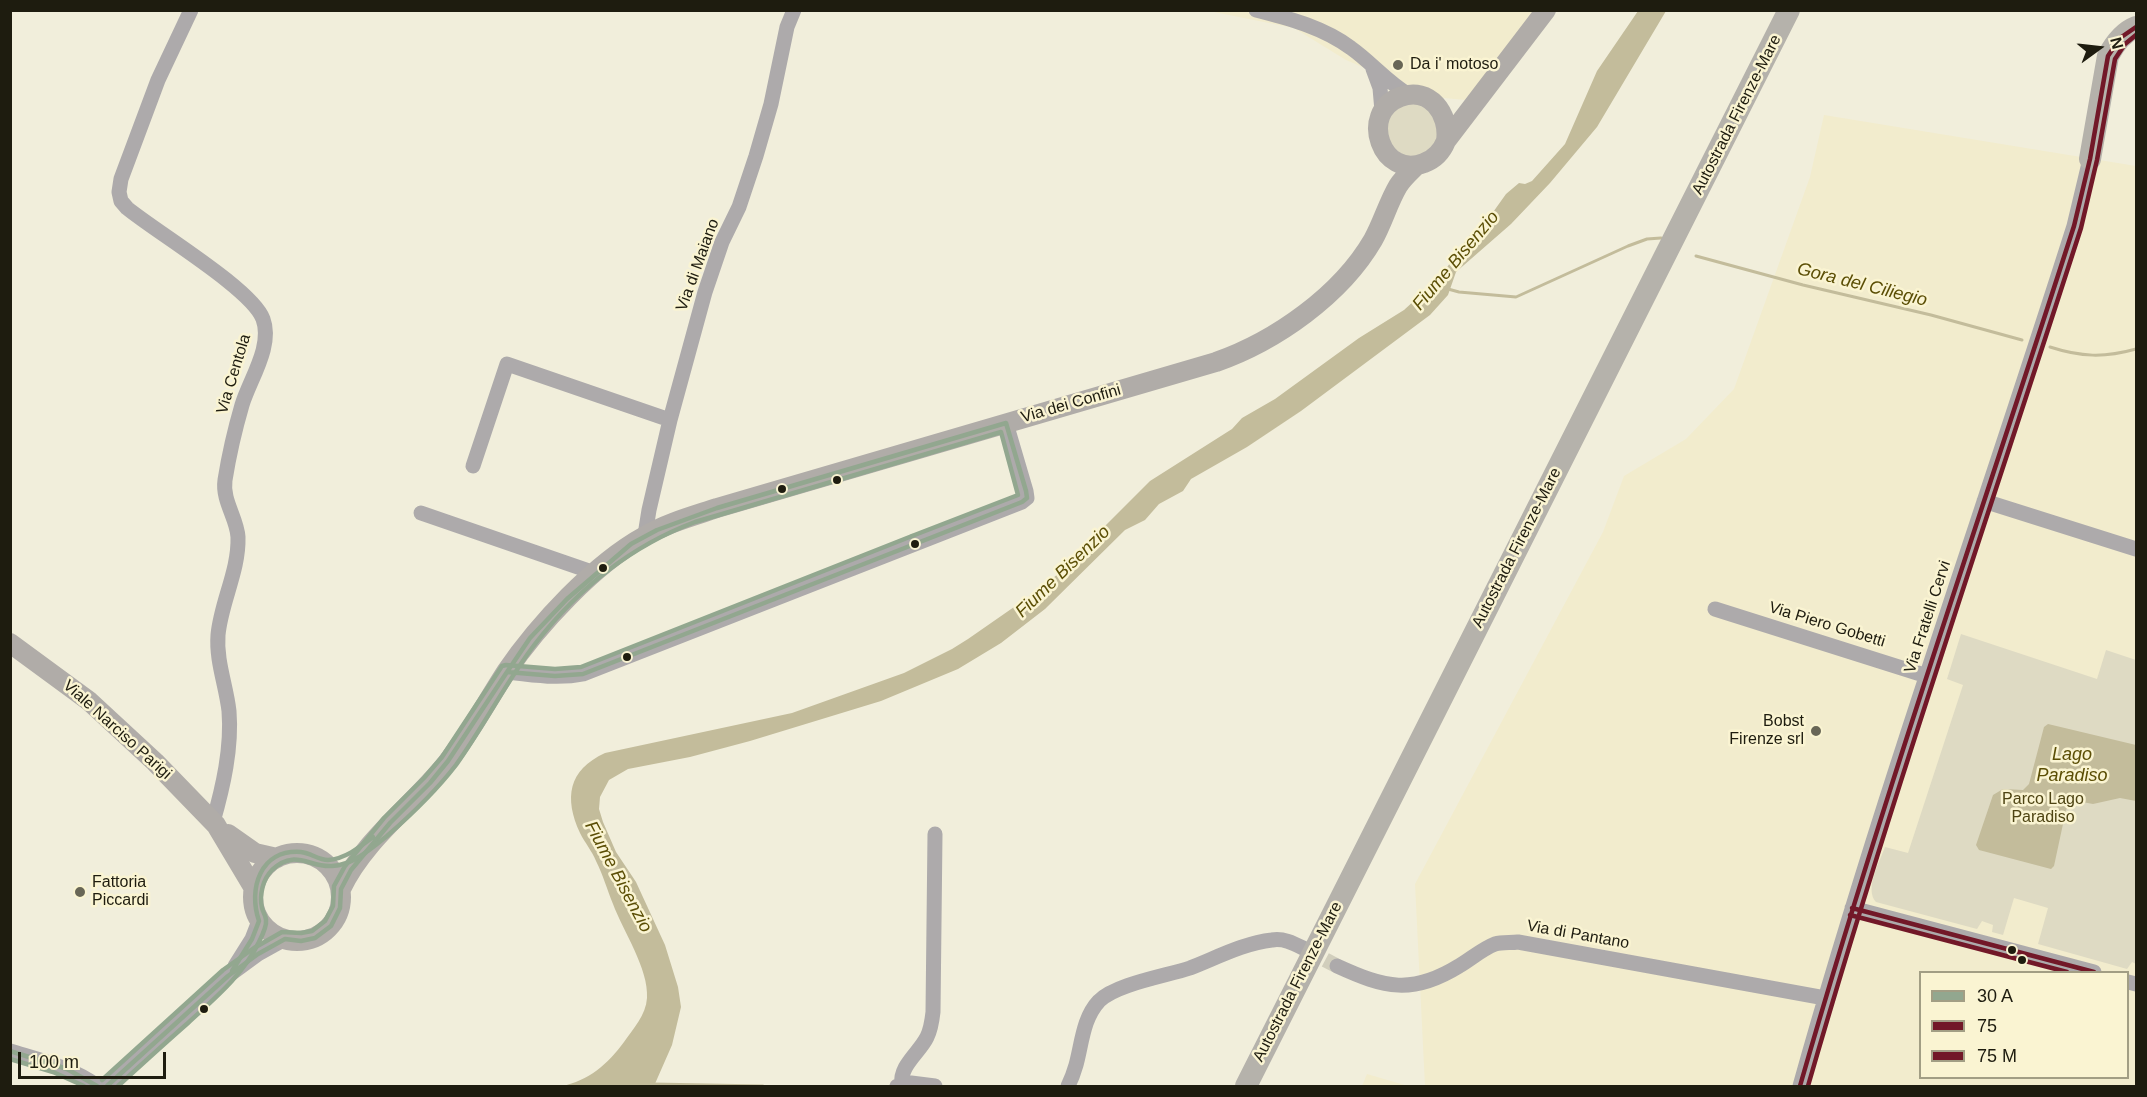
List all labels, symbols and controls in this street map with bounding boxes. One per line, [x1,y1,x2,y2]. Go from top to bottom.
north arrow [2069,18,2129,78]
street label: Autostrada Firenze-Mare [1688,32,1786,198]
text: N [2107,35,2127,51]
place label: Da i' motoso [1410,55,1498,75]
marker: Da i' motoso [1391,58,1405,72]
water label: Fiume Bisenzio [1408,207,1504,315]
street label: Via di Maiano [672,216,724,314]
water label: Gora del Ciliegio [1795,258,1929,312]
street label: Via Centola [213,332,255,416]
street label: Via dei Confini [1019,381,1123,427]
street label: Autostrada Firenze-Mare [1468,465,1566,631]
unlabelled marker [831,474,843,486]
unlabelled marker [776,483,788,495]
water label: Fiume Bisenzio [1011,521,1115,623]
unlabelled marker [909,538,921,550]
street label: Via Fratelli Cervi [1901,558,1955,676]
unlabelled marker [597,562,609,574]
street label: Via Piero Gobetti [1766,598,1888,652]
unlabelled marker [621,651,633,663]
street label: Viale Narciso Parigi [59,676,175,784]
place label: Bobst Firenze srl [1729,712,1804,750]
marker: Bobst Firenze srl [1809,724,1823,738]
water label: Lago Paradiso [2036,744,2108,786]
park label: Parco Lago Paradiso [2002,790,2084,828]
water label: Fiume Bisenzio [580,818,656,936]
place label: Fattoria Piccardi [92,873,149,911]
marker: Fattoria Piccardi [73,885,87,899]
street label: Autostrada Firenze-Mare [1249,899,1347,1065]
street label: Via di Pantano [1525,917,1631,953]
unlabelled marker [2006,944,2018,956]
unlabelled marker [2016,954,2028,966]
legend [1919,971,2129,1079]
text: 30 A [1977,986,2013,1006]
unlabelled marker [198,1003,210,1015]
text: 75 [1977,1016,1997,1036]
scale bar [21,1040,170,1078]
text: 75 M [1977,1046,2017,1066]
text: 100 m [29,1052,79,1072]

